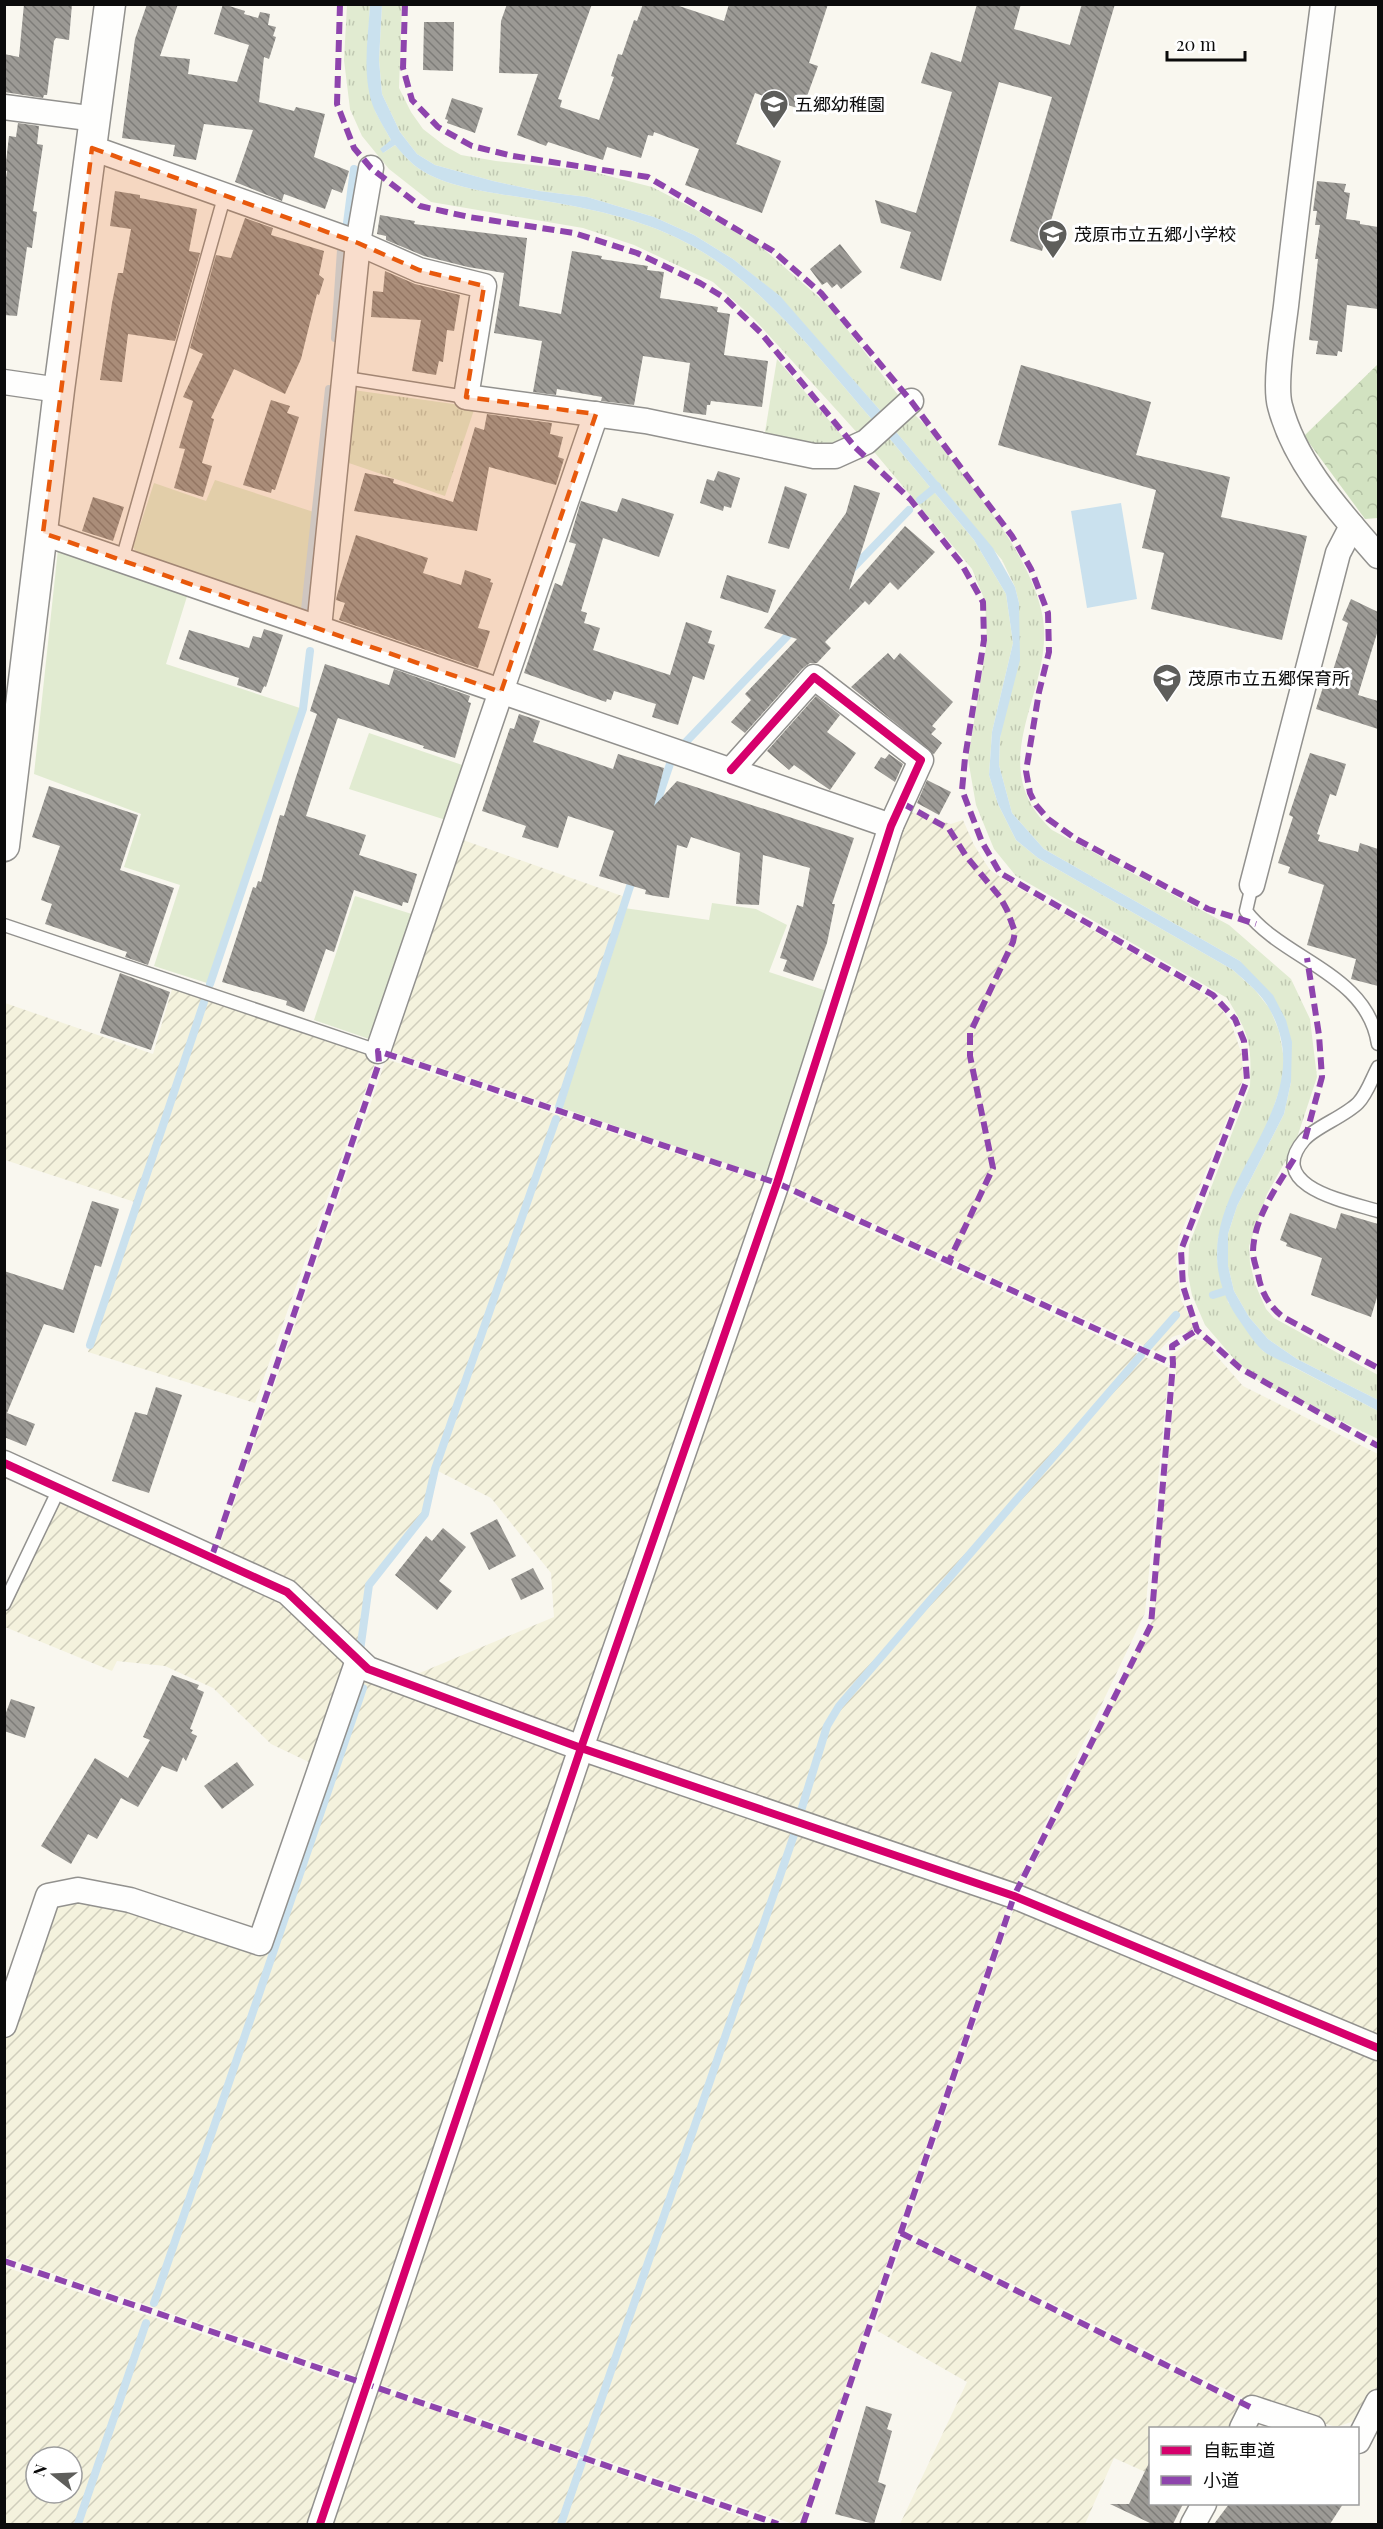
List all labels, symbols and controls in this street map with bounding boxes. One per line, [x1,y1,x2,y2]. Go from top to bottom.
scale bar [1167,24,1245,62]
text: 20 m [1176,32,1216,56]
school or university icon: 五郷幼稚園 [758,88,790,130]
place label: 五郷幼稚園 [795,92,885,116]
school or university icon: 茂原市立五郷小学校 [1037,218,1069,260]
place label: 茂原市立五郷小学校 [1074,222,1236,246]
school or university icon: 茂原市立五郷保育所 [1151,662,1183,704]
place label: 茂原市立五郷保育所 [1188,666,1350,690]
legend [1149,2427,1359,2505]
text: 自転車道 [1203,2438,1275,2462]
north arrow [24,2445,84,2505]
text: N [27,2461,51,2479]
text: 小道 [1203,2468,1239,2492]

